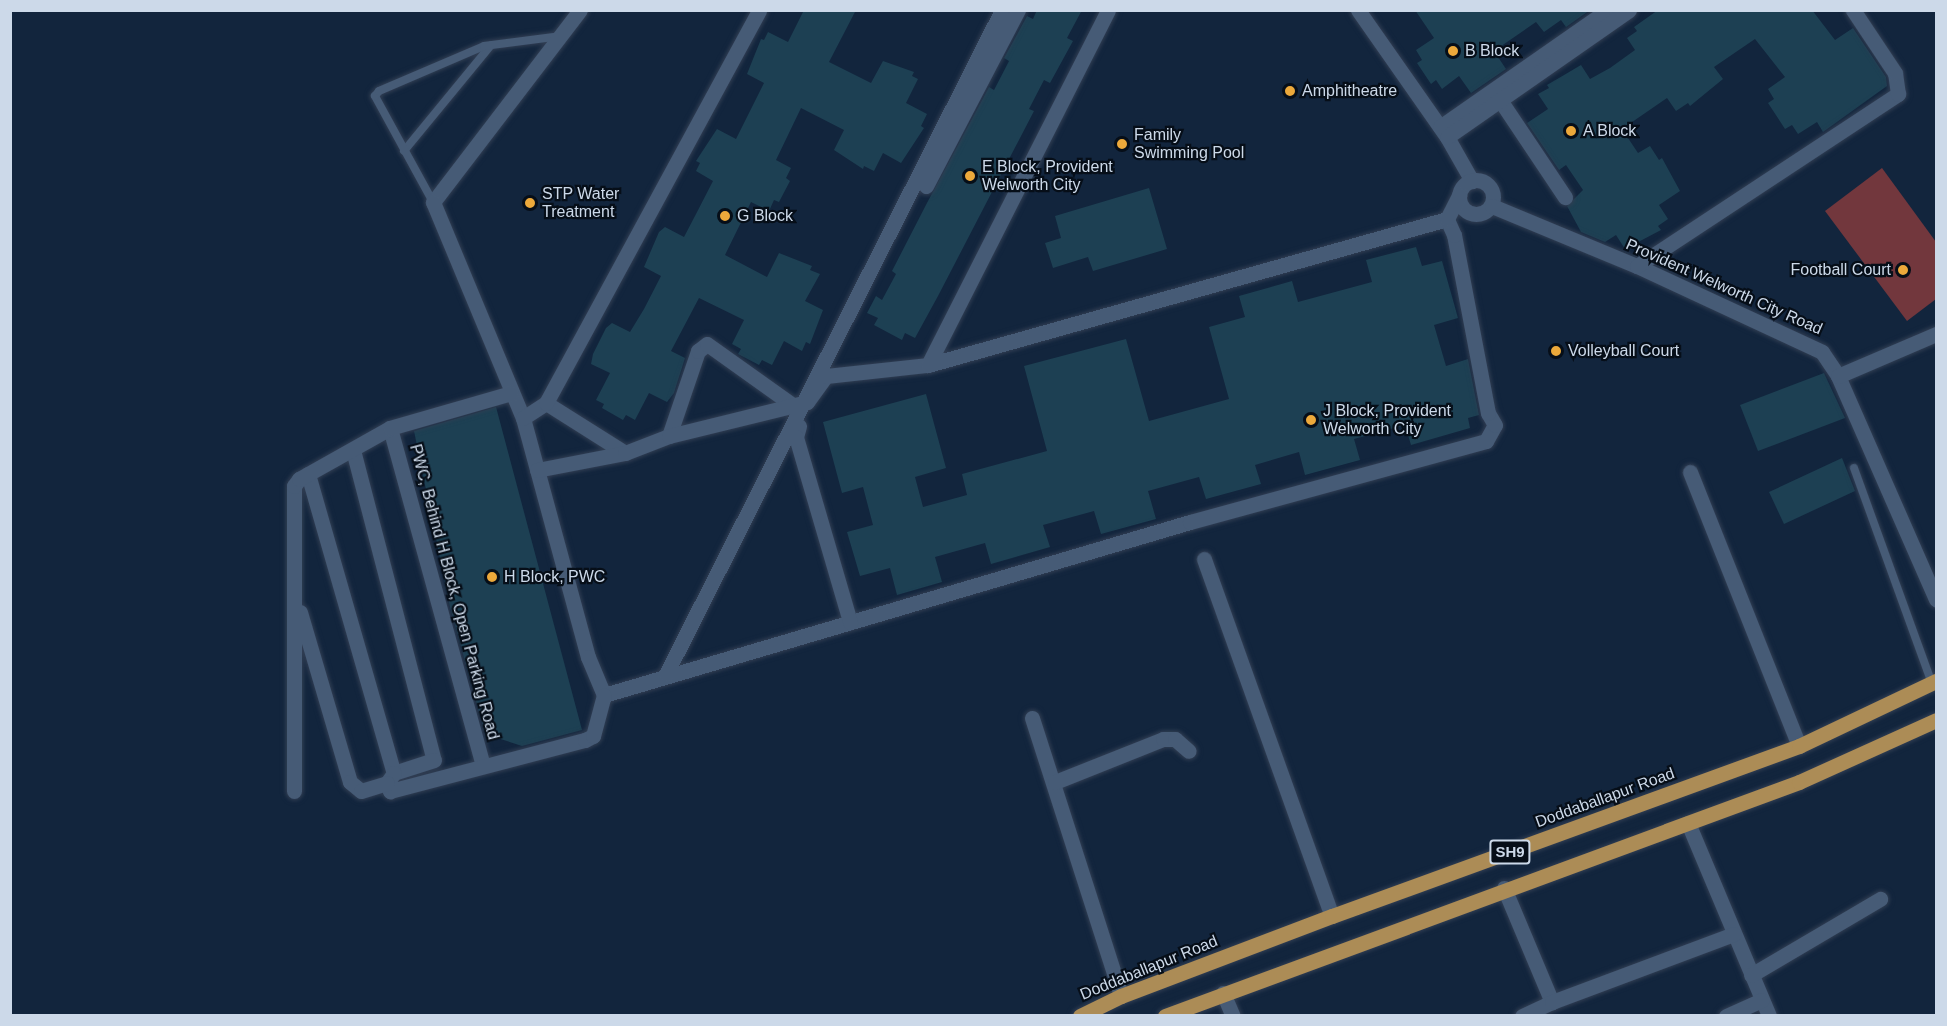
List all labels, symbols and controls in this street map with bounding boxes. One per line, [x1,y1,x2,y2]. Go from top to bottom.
place label: B Block [1465,41,1519,61]
marker: B Block [1446,44,1460,58]
place label: Amphitheatre [1302,81,1397,101]
marker: Amphitheatre [1283,84,1297,98]
place label: A Block [1583,121,1637,141]
marker: A Block [1564,124,1578,138]
place label: Family Swimming Pool [1134,125,1244,163]
marker: Family Swimming Pool [1115,137,1129,151]
place label: E Block, Provident Welworth City [982,157,1113,195]
marker: E Block, Provident Welworth City [963,169,977,183]
place label: STP Water Treatment [542,184,620,222]
marker: STP Water Treatment [523,196,537,210]
place label: G Block [737,206,793,226]
marker: G Block [718,209,732,223]
street label: Provident Welworth City Road [1623,235,1825,339]
place label: Football Court [1791,260,1891,280]
marker: Football Court [1896,263,1910,277]
place label: Volleyball Court [1568,341,1679,361]
marker: Volleyball Court [1549,344,1563,358]
place label: J Block, Provident Welworth City [1323,401,1451,439]
marker: J Block, Provident Welworth City [1304,413,1318,427]
street label: PWC, Behind H Block, Open Parking Road [405,442,503,742]
place label: H Block, PWC [504,567,605,587]
marker: H Block, PWC [485,570,499,584]
street label: Doddaballapur Road [1533,764,1677,832]
road number: SH9 [1489,840,1531,864]
street label: Doddaballapur Road [1077,932,1221,1004]

